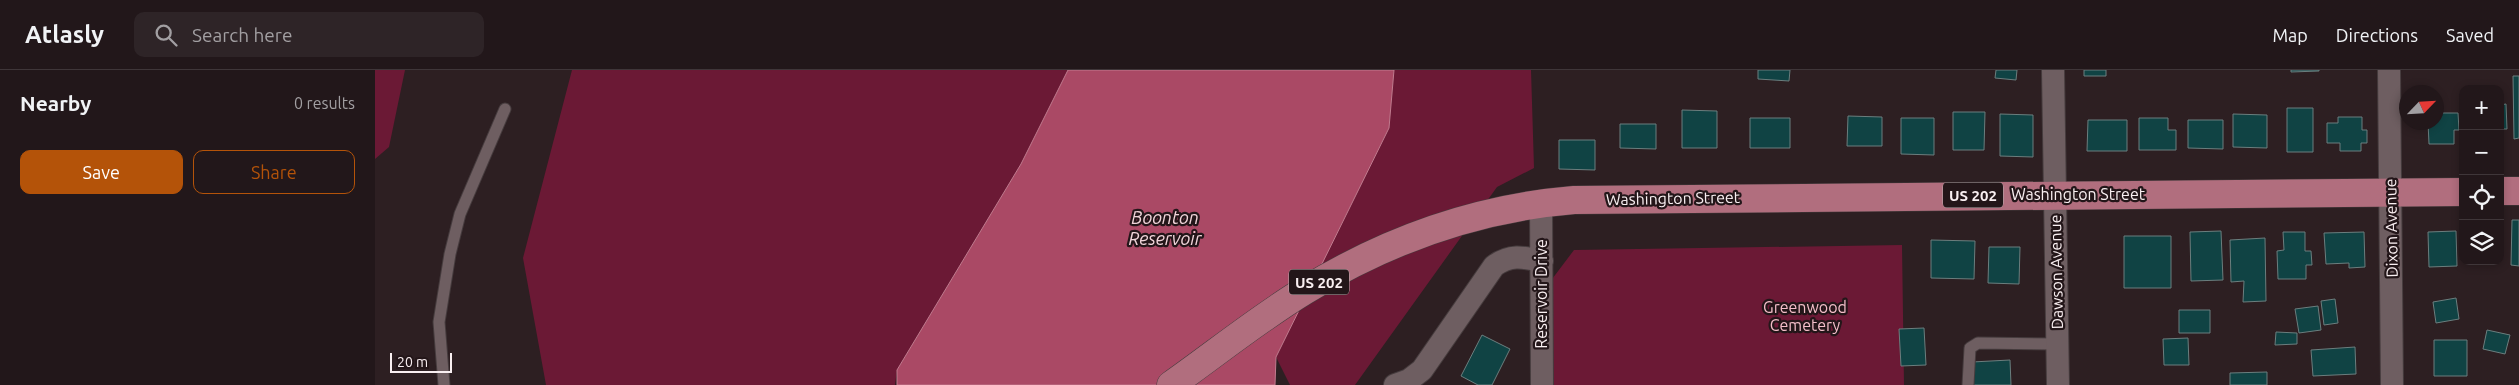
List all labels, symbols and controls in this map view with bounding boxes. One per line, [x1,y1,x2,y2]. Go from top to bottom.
search box [134,12,484,57]
text: Atlasly [25,21,104,48]
icon: search [152,21,180,49]
text: Search here [192,24,292,46]
text: Map [2272,25,2308,45]
text: Directions [2336,25,2418,45]
text: Saved [2446,25,2494,45]
north arrow [2399,85,2444,130]
map controls [2459,85,2504,265]
button: + [2459,85,2504,130]
text: Nearby [20,91,91,115]
text: 0 results [294,94,355,112]
button: − [2459,130,2504,175]
button: Save [20,150,183,194]
button: Share [193,150,355,194]
button: locate [2459,175,2504,220]
street label: Dixon Avenue [2381,178,2401,278]
road number: US 202 [1943,182,2003,208]
street label: Washington Street [2011,185,2146,203]
street label: Washington Street [1606,188,1741,208]
water label: Boonton Reservoir [1128,207,1203,248]
street label: Dawson Avenue [2046,214,2066,330]
button: layers [2459,220,2504,265]
street label: Reservoir Drive [1532,239,1550,349]
road number: US 202 [1289,270,1349,294]
park label: Greenwood Cemetery [1763,298,1847,334]
scale bar [390,350,453,373]
text: 20 m [397,354,428,370]

